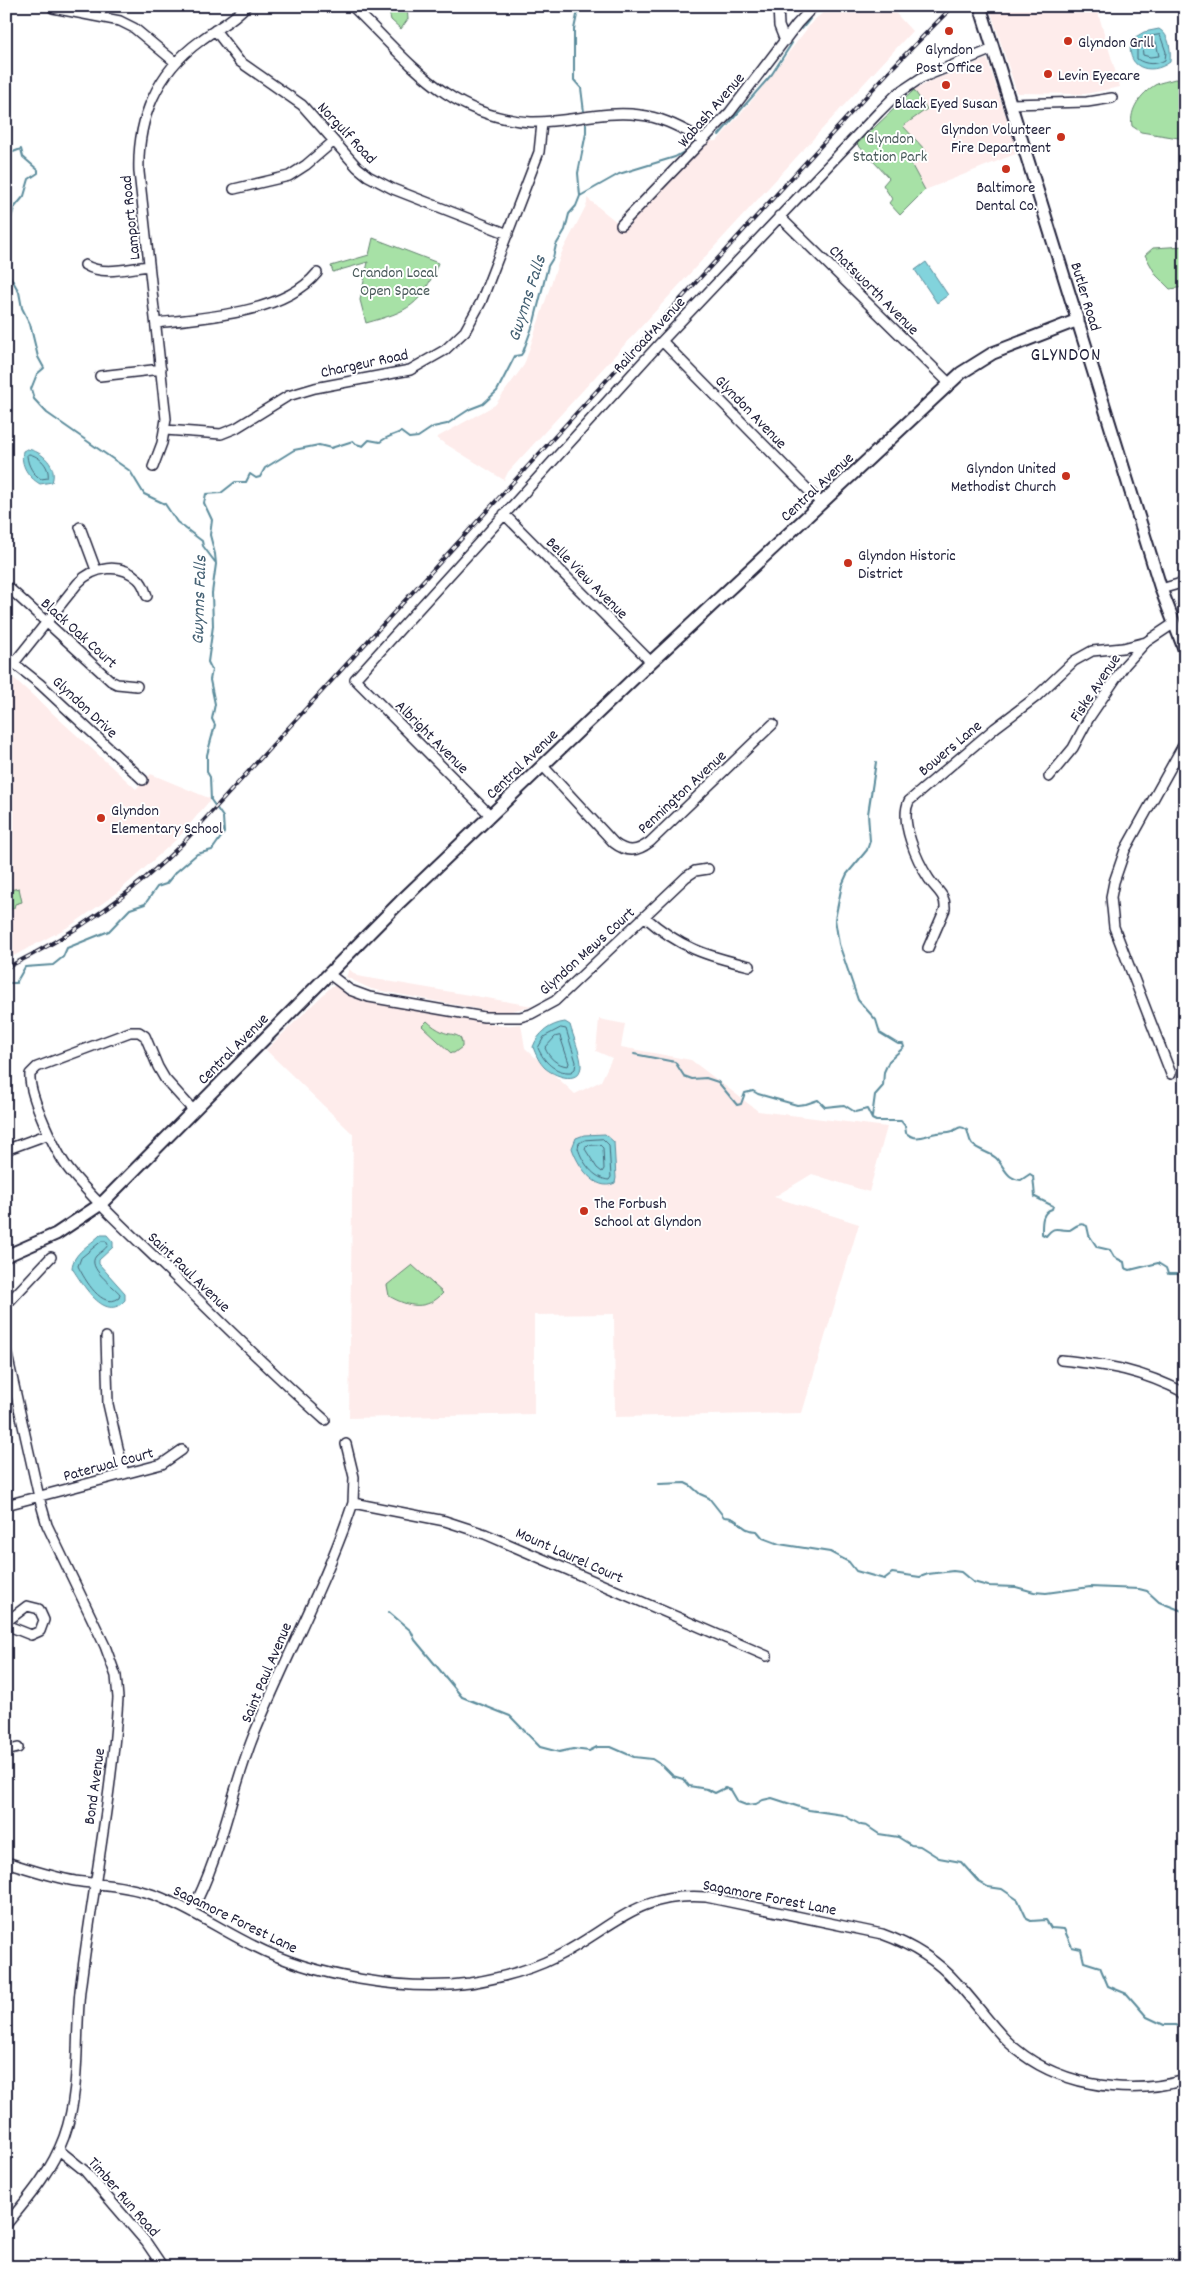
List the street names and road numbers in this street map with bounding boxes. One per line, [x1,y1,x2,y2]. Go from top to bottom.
street label: Wabash Avenue [673,68,751,153]
street label: Norgulf Road [311,97,381,170]
street label: Lamport Road [116,174,147,261]
street label: Chatsworth Avenue [823,240,924,341]
street label: Butler Road [1063,260,1106,334]
street label: Railroad Avenue [608,292,692,379]
street label: Chargeur Road [319,344,411,385]
street label: Glyndon Avenue [709,371,792,455]
street label: Central Avenue [776,448,860,528]
street label: Belle View Avenue [540,532,633,625]
street label: Black Oak Court [35,593,122,675]
street label: Fiske Avenue [1065,650,1127,727]
street label: Glyndon Drive [46,671,122,744]
street label: Albright Avenue [389,696,473,780]
street label: Bowers Lane [914,715,987,782]
street label: Central Avenue [481,724,564,805]
street label: Pennington Avenue [633,745,732,840]
street label: Glyndon Mews Court [535,902,641,1001]
street label: Central Avenue [193,1009,275,1091]
street label: Saint Paul Avenue [142,1227,235,1318]
street label: Paterwal Court [61,1442,156,1489]
street label: Mount Laurel Court [512,1522,627,1590]
street label: Saint Paul Avenue [236,1619,299,1727]
street label: Bond Avenue [79,1747,112,1826]
street label: Sagamore Forest Lane [701,1874,838,1923]
street label: Sagamore Forest Lane [169,1880,301,1960]
street label: Timber Run Road [82,2153,164,2243]

